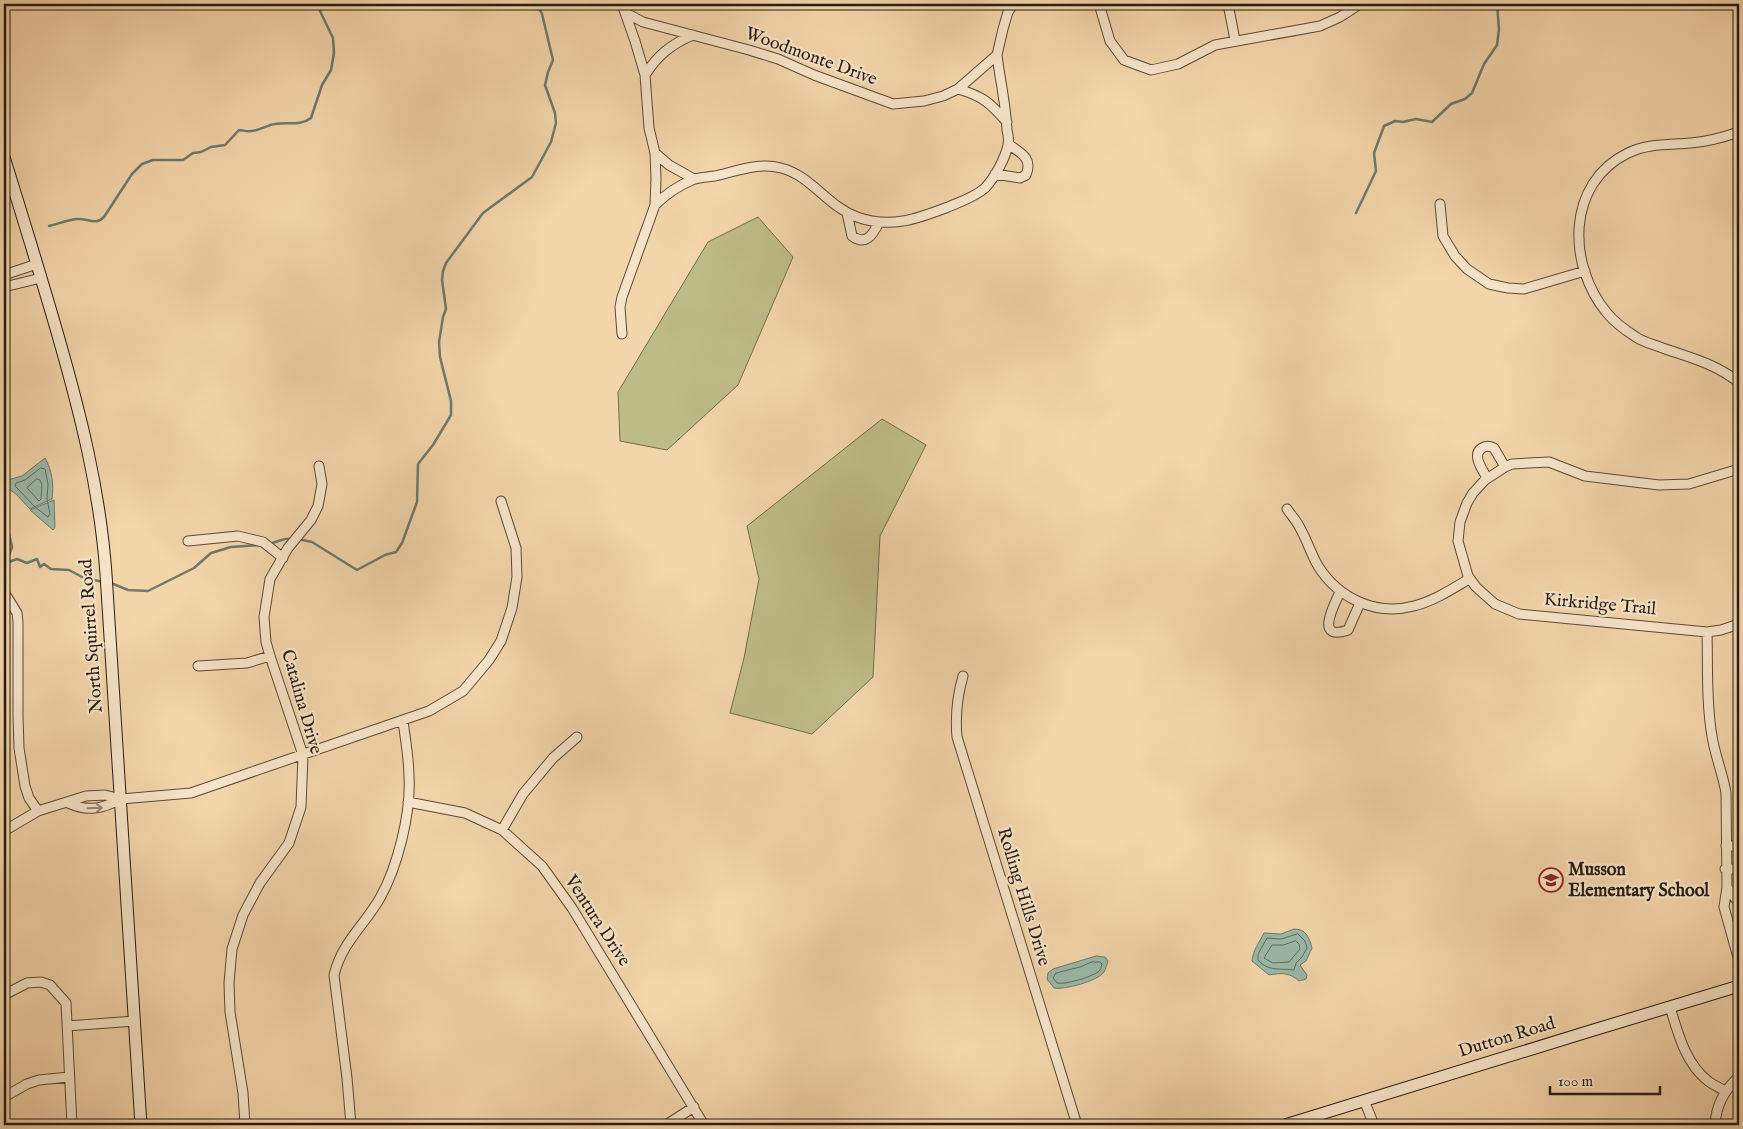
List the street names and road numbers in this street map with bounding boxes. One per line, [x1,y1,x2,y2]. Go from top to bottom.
street label: Woodmonte Drive [742,23,880,91]
street label: North Squirrel Road [75,558,109,714]
street label: Kirkridge Trail [1543,589,1657,621]
street label: Catalina Drive [275,647,327,757]
street label: Rolling Hills Drive [991,825,1055,969]
street label: Ventura Drive [558,870,635,971]
street label: Dutton Road [1456,1012,1559,1064]

